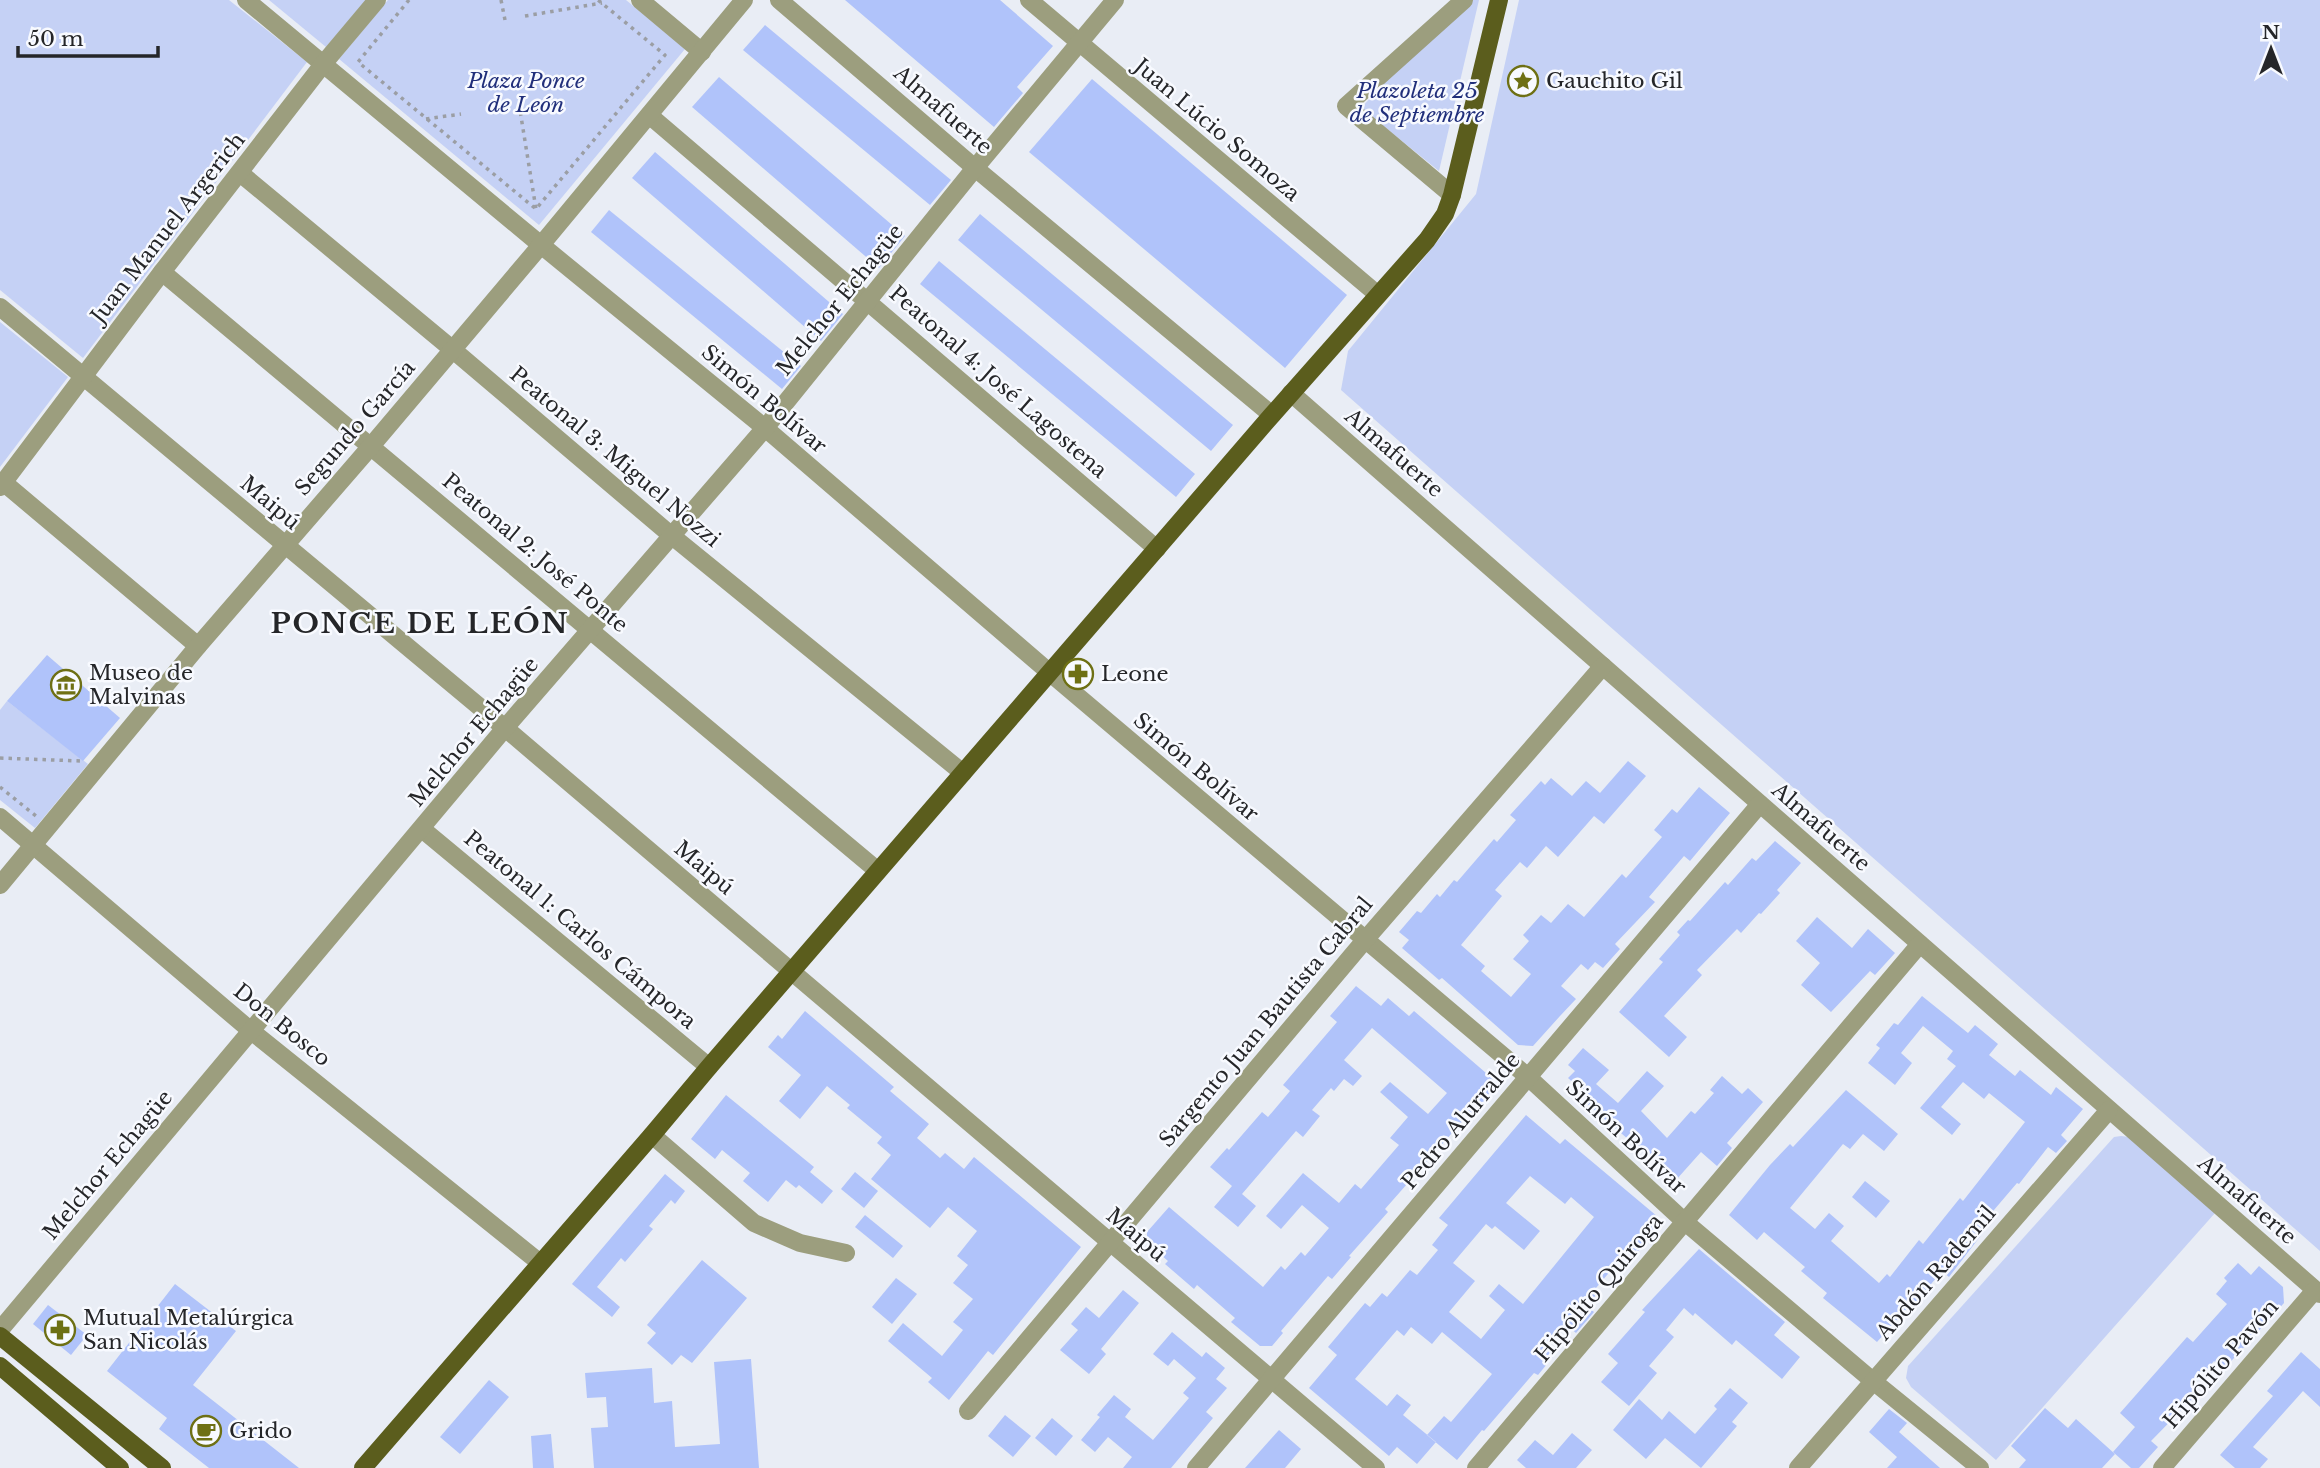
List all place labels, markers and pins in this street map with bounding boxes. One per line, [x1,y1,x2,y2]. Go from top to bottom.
place icon: Gauchito Gil [1506,64,1540,98]
place label: Gauchito Gil [1546,68,1683,94]
pharmacy icon: Leone [1061,657,1095,691]
place label: Museo de Malvinas [89,660,193,710]
place label: Leone [1101,661,1169,687]
museum icon: Museo de Malvinas [49,668,83,702]
place label: Mutual Metalúrgica San Nicolás [83,1305,294,1355]
pharmacy icon: Mutual Metalúrgica San Nicolás [43,1313,77,1347]
cafe icon: Grido [189,1414,223,1448]
place label: Grido [229,1418,292,1444]

